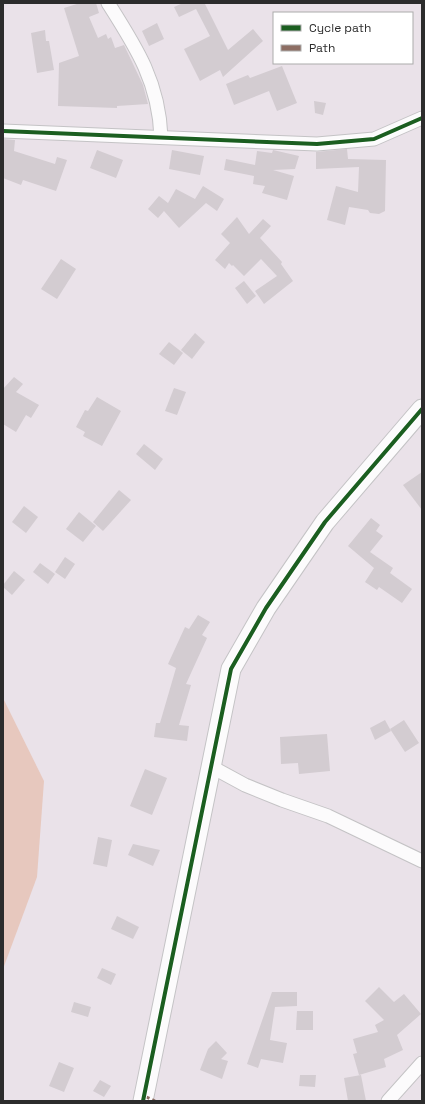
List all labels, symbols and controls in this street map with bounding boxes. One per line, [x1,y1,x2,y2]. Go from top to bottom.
legend [273,12,413,64]
text: Cycle path [309,20,371,36]
text: Path [309,40,335,56]

